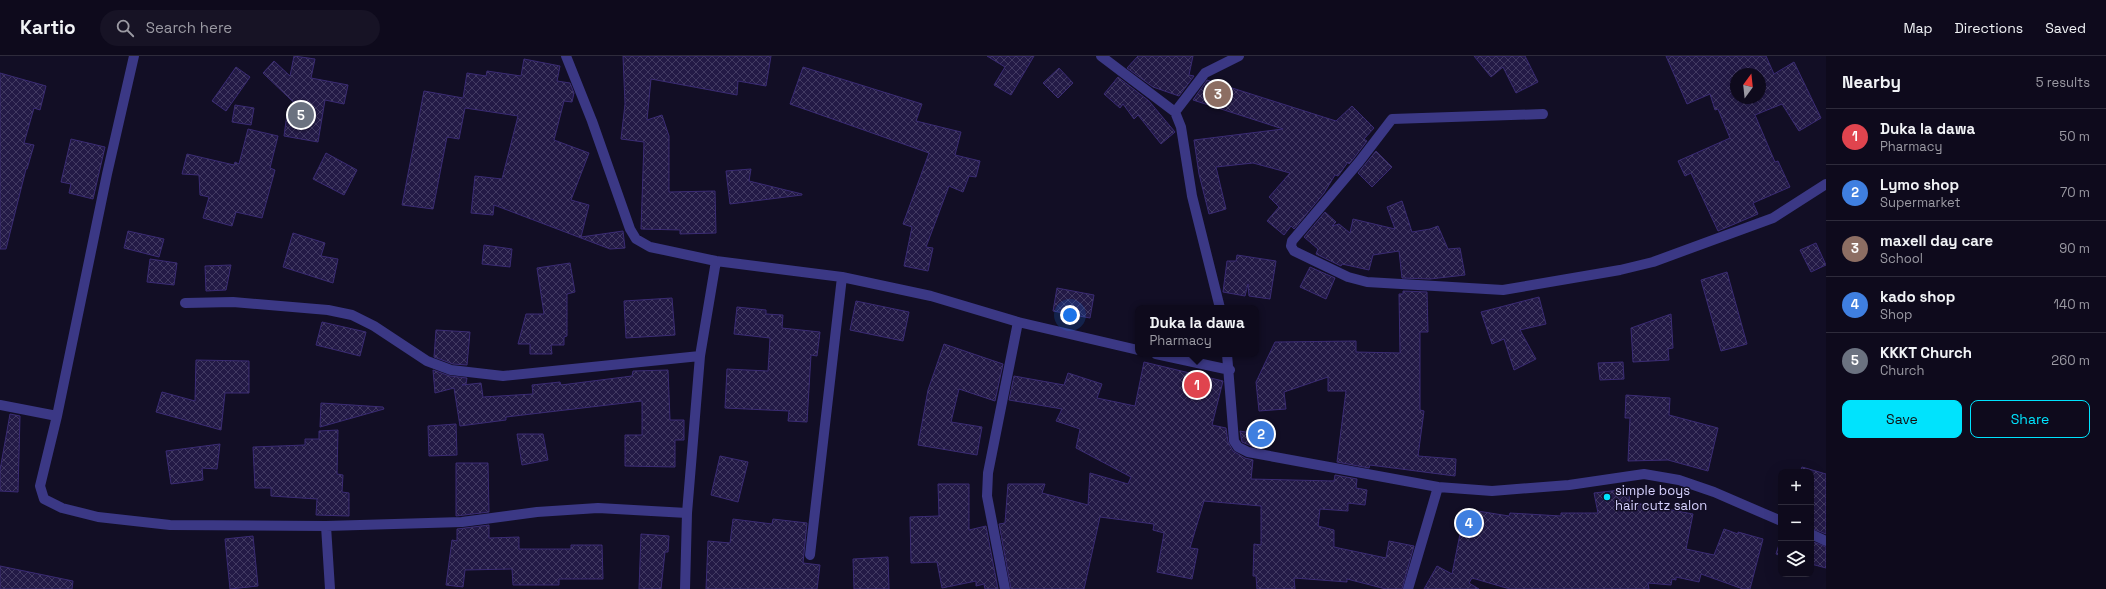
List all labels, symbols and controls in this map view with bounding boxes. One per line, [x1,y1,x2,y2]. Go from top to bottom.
search box [100,10,380,46]
text: Kartio [20,15,76,40]
icon: search [114,17,136,39]
text: Search here [146,18,232,37]
text: Map [1903,19,1933,37]
text: Directions [1955,19,2023,37]
text: Saved [2045,19,2086,37]
north arrow [1730,68,1766,104]
text: Nearby [1842,71,1901,93]
text: 5 results [2036,74,2090,91]
pin: 3 [1205,79,1231,109]
pin: 5 [288,100,314,130]
text: Duka la dawa [1880,119,1975,138]
text: 1 [1852,128,1858,145]
text: 50 m [2059,128,2090,145]
text: Pharmacy [1880,138,1942,155]
text: Lymo shop [1880,175,1959,194]
text: 2 [1851,184,1859,201]
text: 70 m [2060,184,2090,201]
text: Supermarket [1880,194,1961,211]
text: maxell day care [1880,231,1993,250]
text: 3 [1851,240,1859,257]
text: 90 m [2059,240,2090,257]
text: School [1880,250,1923,267]
text: kado shop [1880,287,1955,306]
text: 4 [1851,296,1859,313]
text: 140 m [2054,296,2090,313]
your location [1060,305,1080,325]
popup [1135,305,1259,357]
text: Shop [1880,306,1912,323]
text: Duka la dawa [1149,313,1245,332]
text: Pharmacy [1149,332,1212,349]
text: KKKT Church [1880,343,1972,362]
text: 5 [1851,352,1859,369]
text: 260 m [2051,352,2090,369]
text: Church [1880,362,1925,379]
pin: 1 [1184,370,1210,400]
button: Save [1842,400,1962,438]
button: Share [1970,400,2090,438]
pin: 2 [1248,419,1274,449]
map controls [1778,469,1814,577]
button: + [1778,469,1814,505]
place label: simple boys hair cutz salon [1615,482,1707,514]
marker: simple boys hair cutz salon [1602,492,1612,502]
button: − [1778,505,1814,541]
pin: 4 [1456,508,1482,538]
button: layers [1778,541,1814,577]

